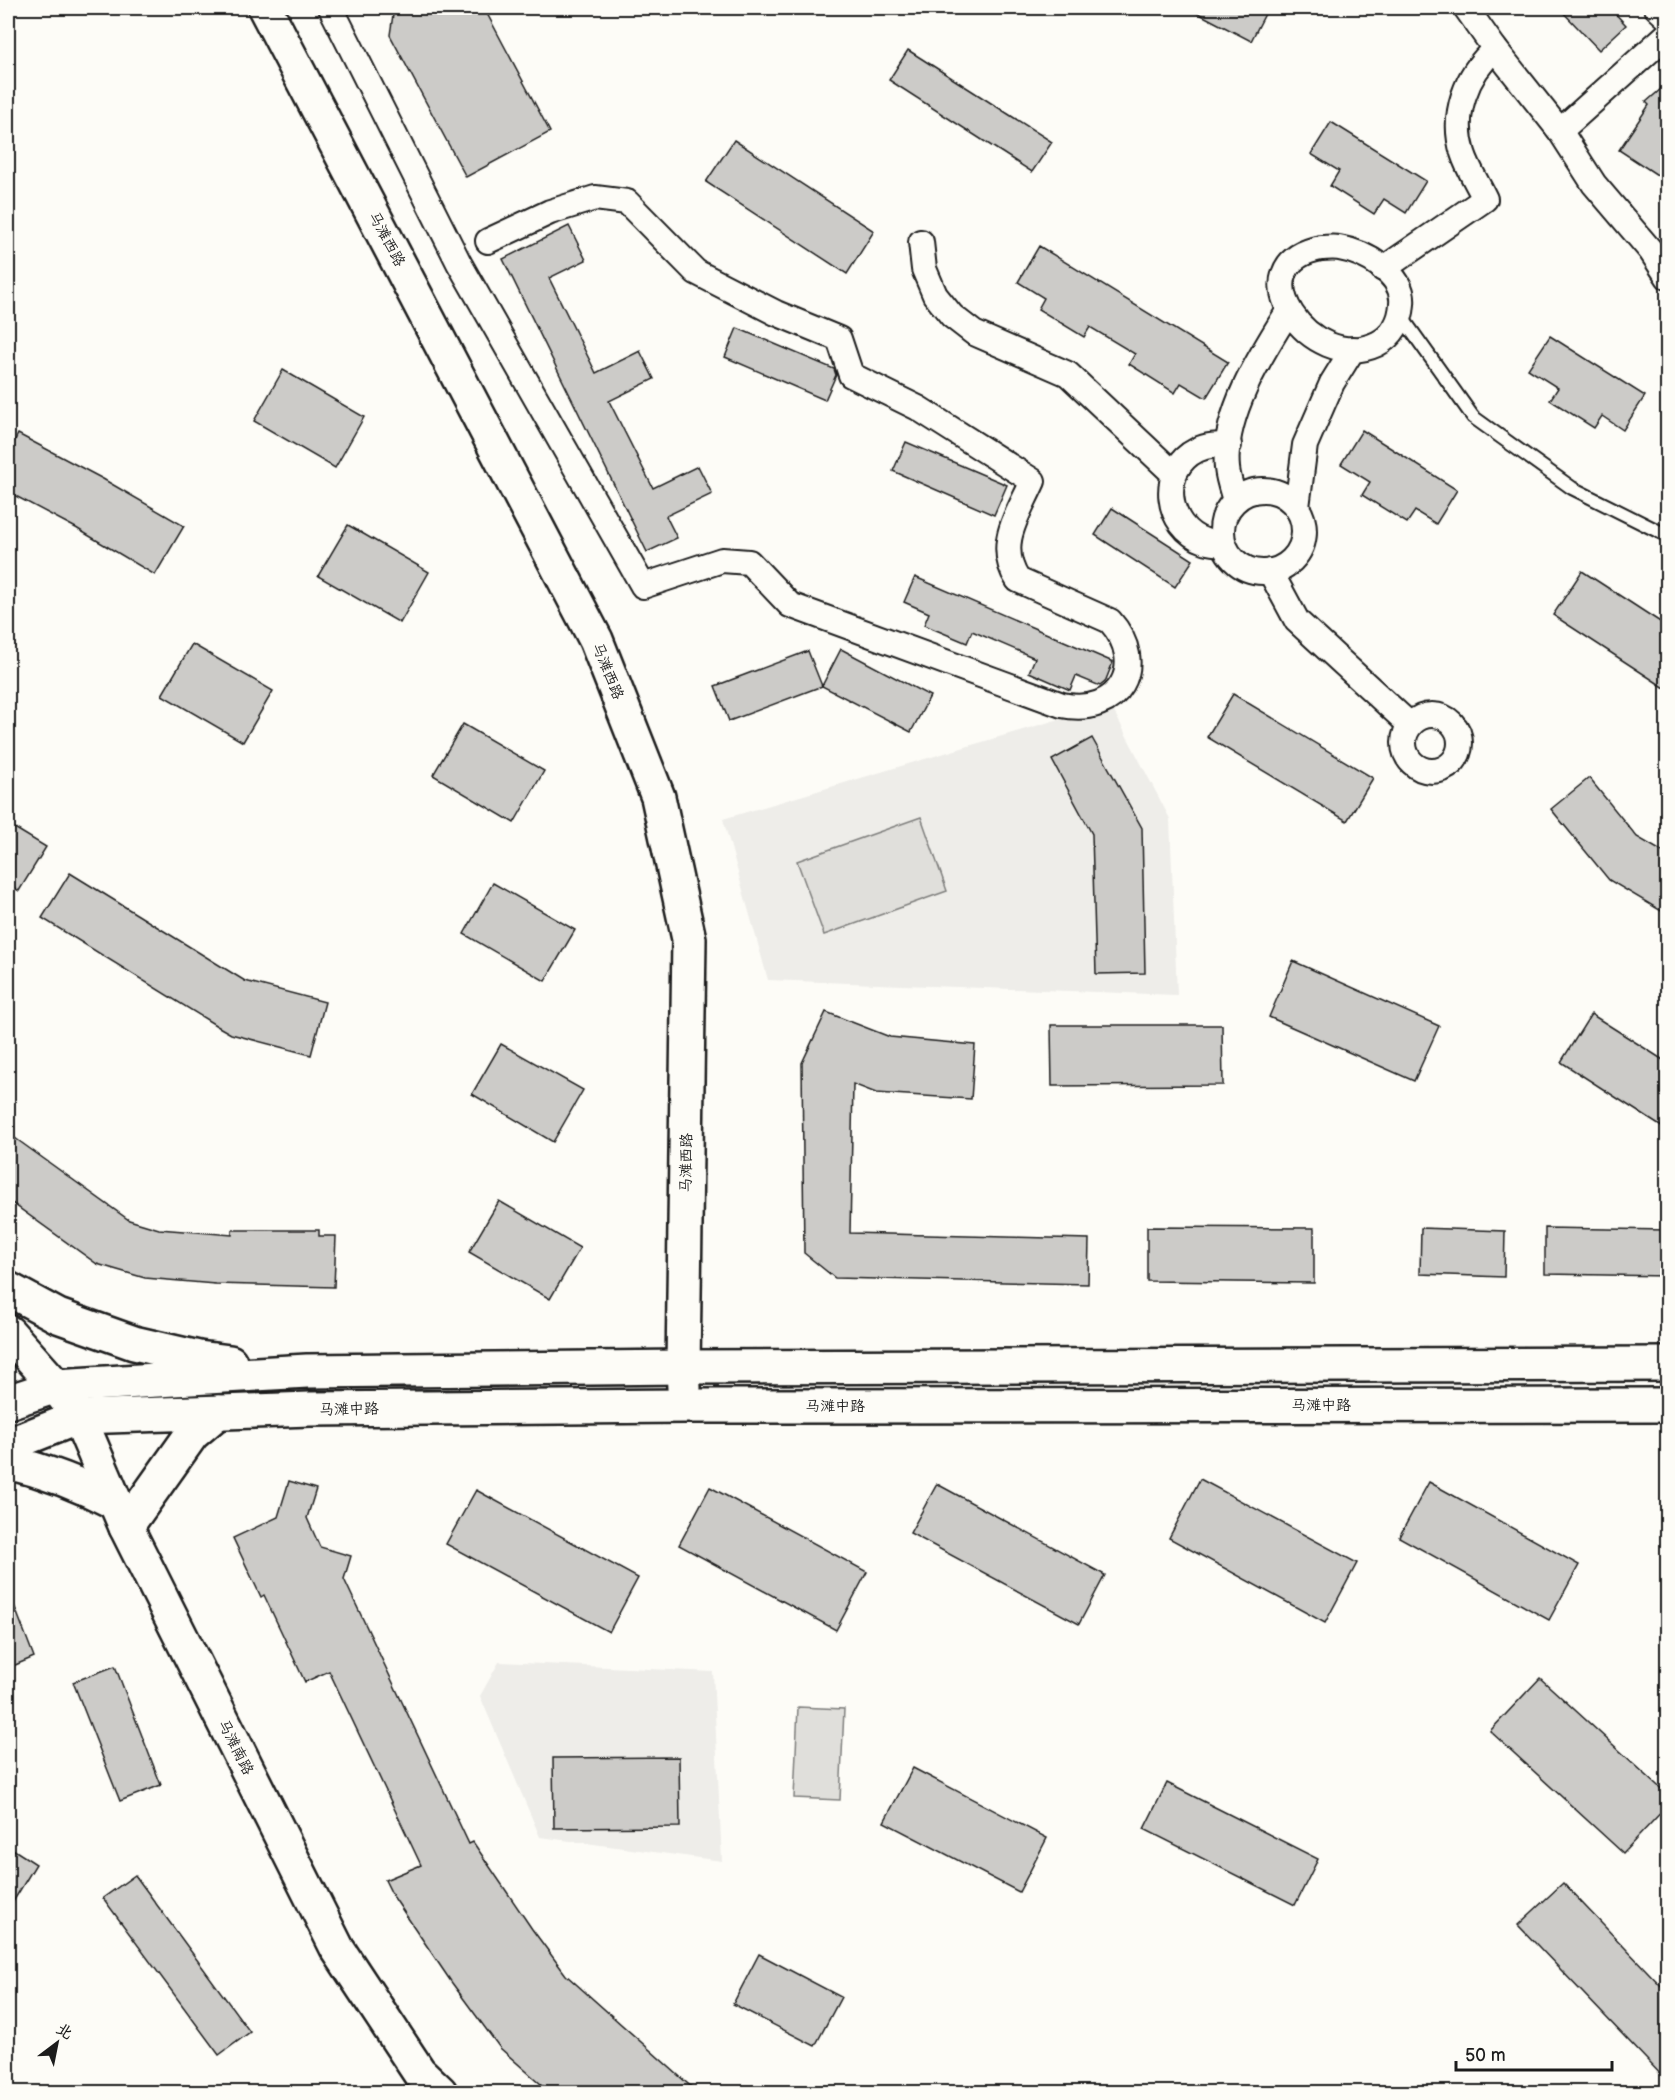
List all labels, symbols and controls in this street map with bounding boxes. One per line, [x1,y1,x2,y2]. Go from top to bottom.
street label: 马滩西路 [364,208,409,270]
street label: 马滩西路 [587,640,628,703]
street label: 马滩西路 [676,1133,697,1193]
street label: 马滩中路 [1291,1396,1351,1415]
street label: 马滩中路 [805,1397,865,1416]
street label: 马滩中路 [319,1399,379,1420]
street label: 马滩南路 [213,1716,258,1778]
north arrow [27,2013,87,2073]
text: 北 [52,2019,76,2044]
scale bar [1456,2034,1612,2072]
text: 50 m [1465,2045,1506,2066]

